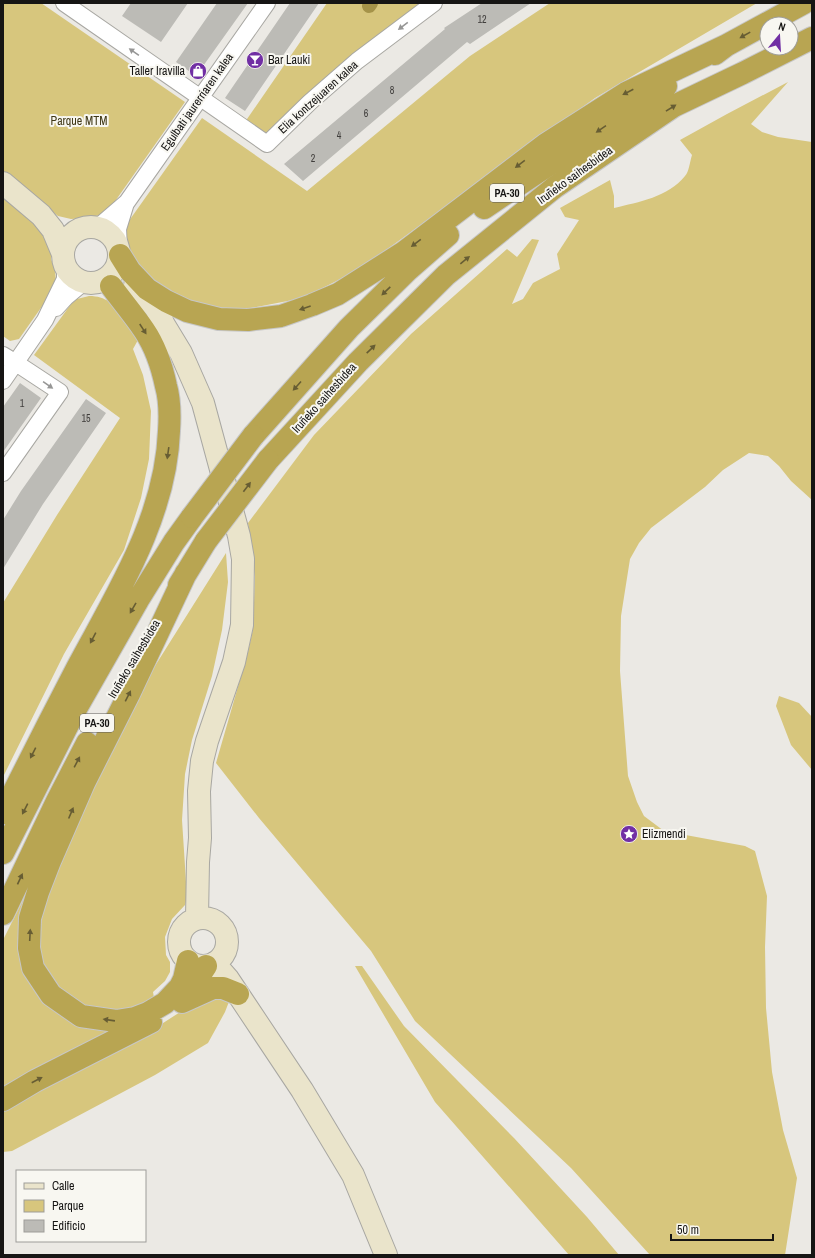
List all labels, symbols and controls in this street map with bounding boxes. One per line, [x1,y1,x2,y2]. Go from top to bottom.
house number: 12 [477,13,487,26]
north arrow [759,16,799,56]
text: N [777,19,787,34]
one-way arrow [398,22,408,30]
one-way arrow [739,32,751,39]
one-way arrow [129,48,139,56]
street label: Egulbati jaurerriaren kalea [157,49,237,154]
bar icon: Bar Lauki [245,50,265,70]
place label: Bar Lauki [268,52,310,68]
street label: Elia kontzejuaren kalea [275,56,362,137]
shop icon: Taller Iravilla [188,61,208,81]
place label: Taller Iravilla [130,63,186,79]
house number: 8 [390,84,395,97]
one-way arrow [622,89,634,95]
one-way arrow [665,105,677,112]
house number: 6 [364,107,369,120]
park label: Parque MTM [51,113,107,129]
one-way arrow [596,125,607,133]
house number: 4 [337,129,342,142]
street label: Iruñeko saihesbidea [534,142,616,208]
house number: 2 [311,152,316,165]
one-way arrow [514,160,525,168]
road number: PA-30 [490,184,524,202]
one-way arrow [411,238,422,247]
one-way arrow [460,255,470,264]
one-way arrow [381,286,391,296]
one-way arrow [298,305,310,311]
one-way arrow [139,324,147,334]
one-way arrow [366,344,376,354]
street label: Iruñeko saihesbidea [288,359,360,436]
one-way arrow [43,381,54,389]
one-way arrow [293,381,302,391]
house number: 1 [20,397,25,410]
house number: 15 [81,412,91,425]
one-way arrow [165,447,171,459]
one-way arrow [243,482,251,493]
one-way arrow [130,602,137,614]
street label: Iruñeko saihesbidea [104,616,164,701]
one-way arrow [90,632,97,644]
one-way arrow [125,691,131,702]
road number: PA-30 [80,714,114,732]
one-way arrow [30,747,36,759]
one-way arrow [74,756,80,768]
one-way arrow [22,803,29,815]
one-way arrow [68,808,74,819]
place icon: Elizmendi [619,824,639,844]
place label: Elizmendi [642,826,686,842]
one-way arrow [17,873,23,885]
one-way arrow [26,929,33,941]
one-way arrow [103,1017,115,1023]
one-way arrow [31,1077,42,1083]
legend [16,1170,146,1242]
text: Calle [52,1178,74,1194]
text: Parque [52,1198,84,1214]
scale bar [671,1216,773,1242]
text: Edificio [52,1218,85,1234]
text: 50 m [677,1222,699,1238]

